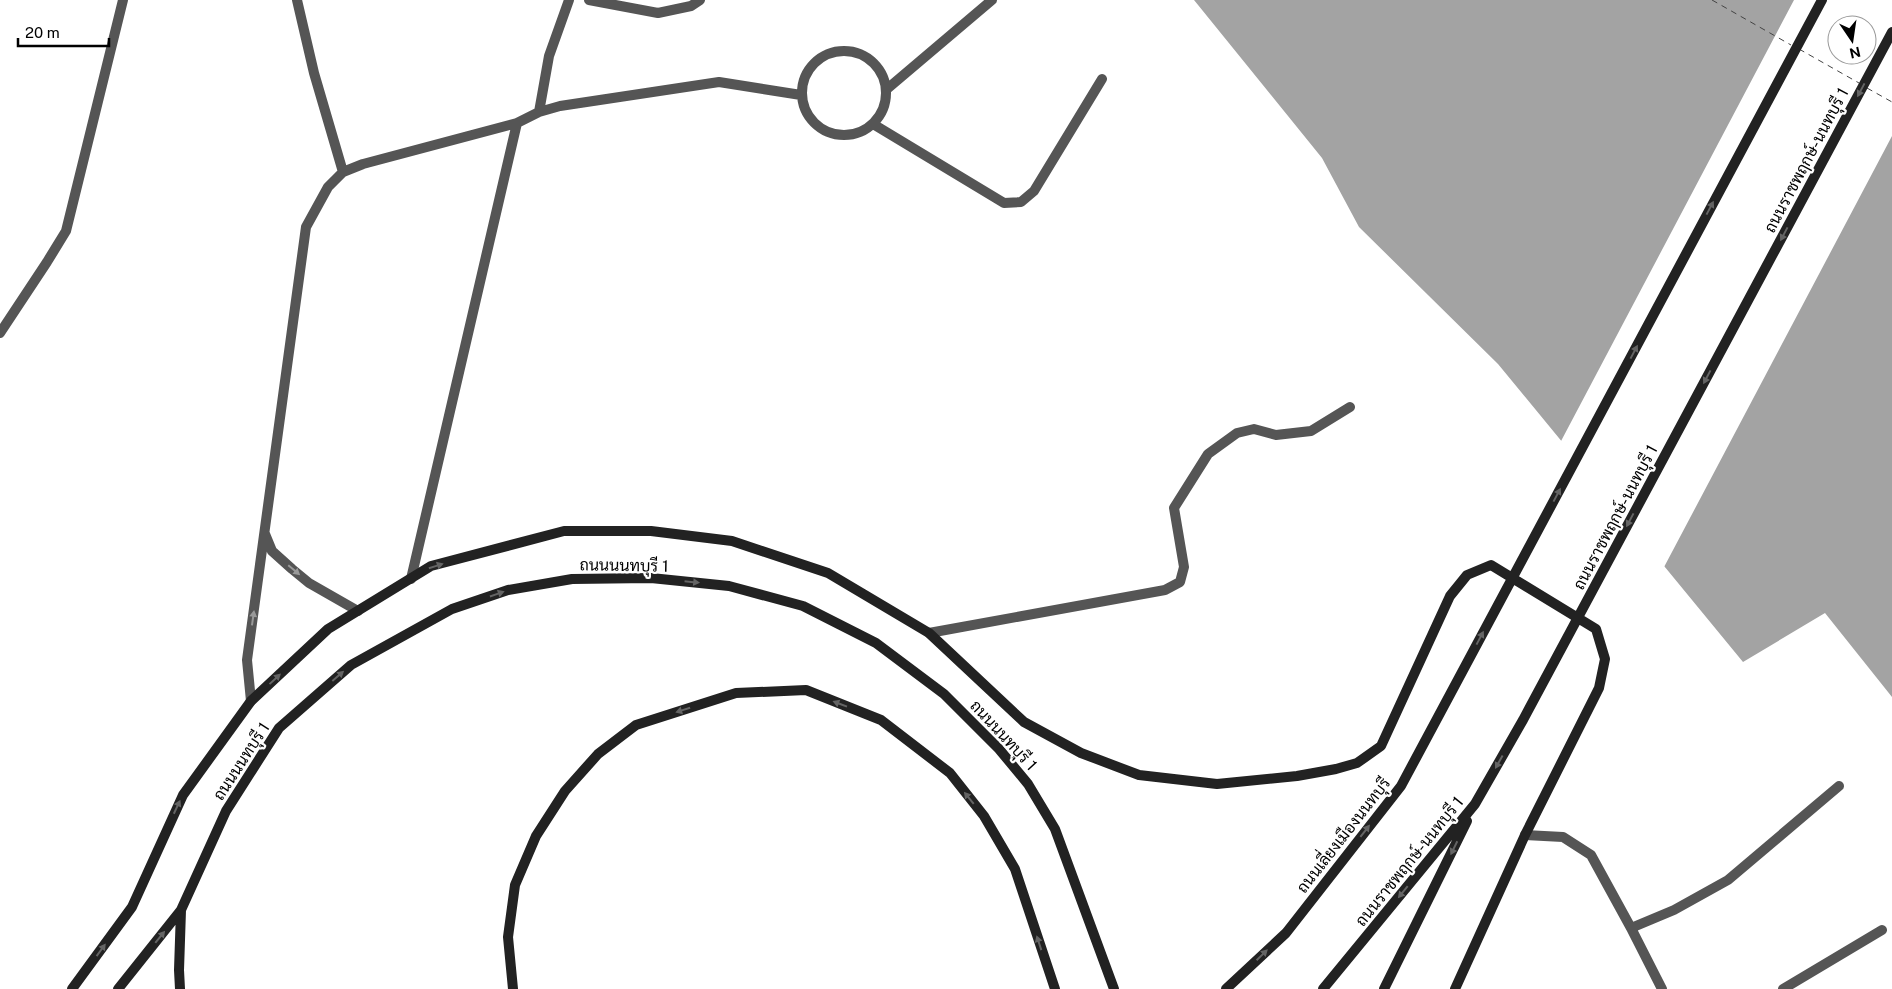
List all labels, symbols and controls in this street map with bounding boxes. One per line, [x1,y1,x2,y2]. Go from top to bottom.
scale bar [18,15,109,47]
north arrow [1827,15,1877,65]
text: 20 m [25,24,60,41]
text: N [1848,44,1862,62]
street label: ถนนราชพฤกษ์-นนทบุรี 1 [1758,83,1854,237]
one-way arrow [1857,83,1865,98]
one-way arrow [1706,201,1714,216]
one-way arrow [1780,226,1788,241]
one-way arrow [1629,345,1638,358]
one-way arrow [1703,370,1711,384]
street label: ถนนราชพฤกษ์-นนทบุรี 1 [1567,440,1663,594]
one-way arrow [1553,487,1561,502]
one-way arrow [1626,513,1635,527]
street label: ถนนนนทบุรี 1 [579,553,669,578]
one-way arrow [429,561,444,569]
one-way arrow [287,565,300,576]
one-way arrow [685,578,701,586]
one-way arrow [489,590,504,597]
one-way arrow [249,610,257,626]
one-way arrow [1476,631,1484,645]
one-way arrow [331,670,343,682]
one-way arrow [269,673,281,685]
street label: ถนนนนทบุรี 1 [965,695,1042,776]
one-way arrow [833,699,847,707]
one-way arrow [675,707,690,715]
street label: ถนนนนทบุรี 1 [208,718,275,805]
one-way arrow [1495,756,1504,769]
street label: ถนนเลี่ยงเมืองนนทบุรี [1289,771,1396,898]
street label: ถนนราชพฤกษ์-นนทบุรี 1 [1349,791,1469,931]
one-way arrow [964,792,975,805]
one-way arrow [174,800,182,814]
one-way arrow [1360,825,1371,838]
one-way arrow [1450,841,1458,855]
one-way arrow [1398,886,1409,899]
one-way arrow [154,931,165,944]
one-way arrow [1035,935,1043,950]
one-way arrow [95,943,105,956]
one-way arrow [1255,949,1267,961]

